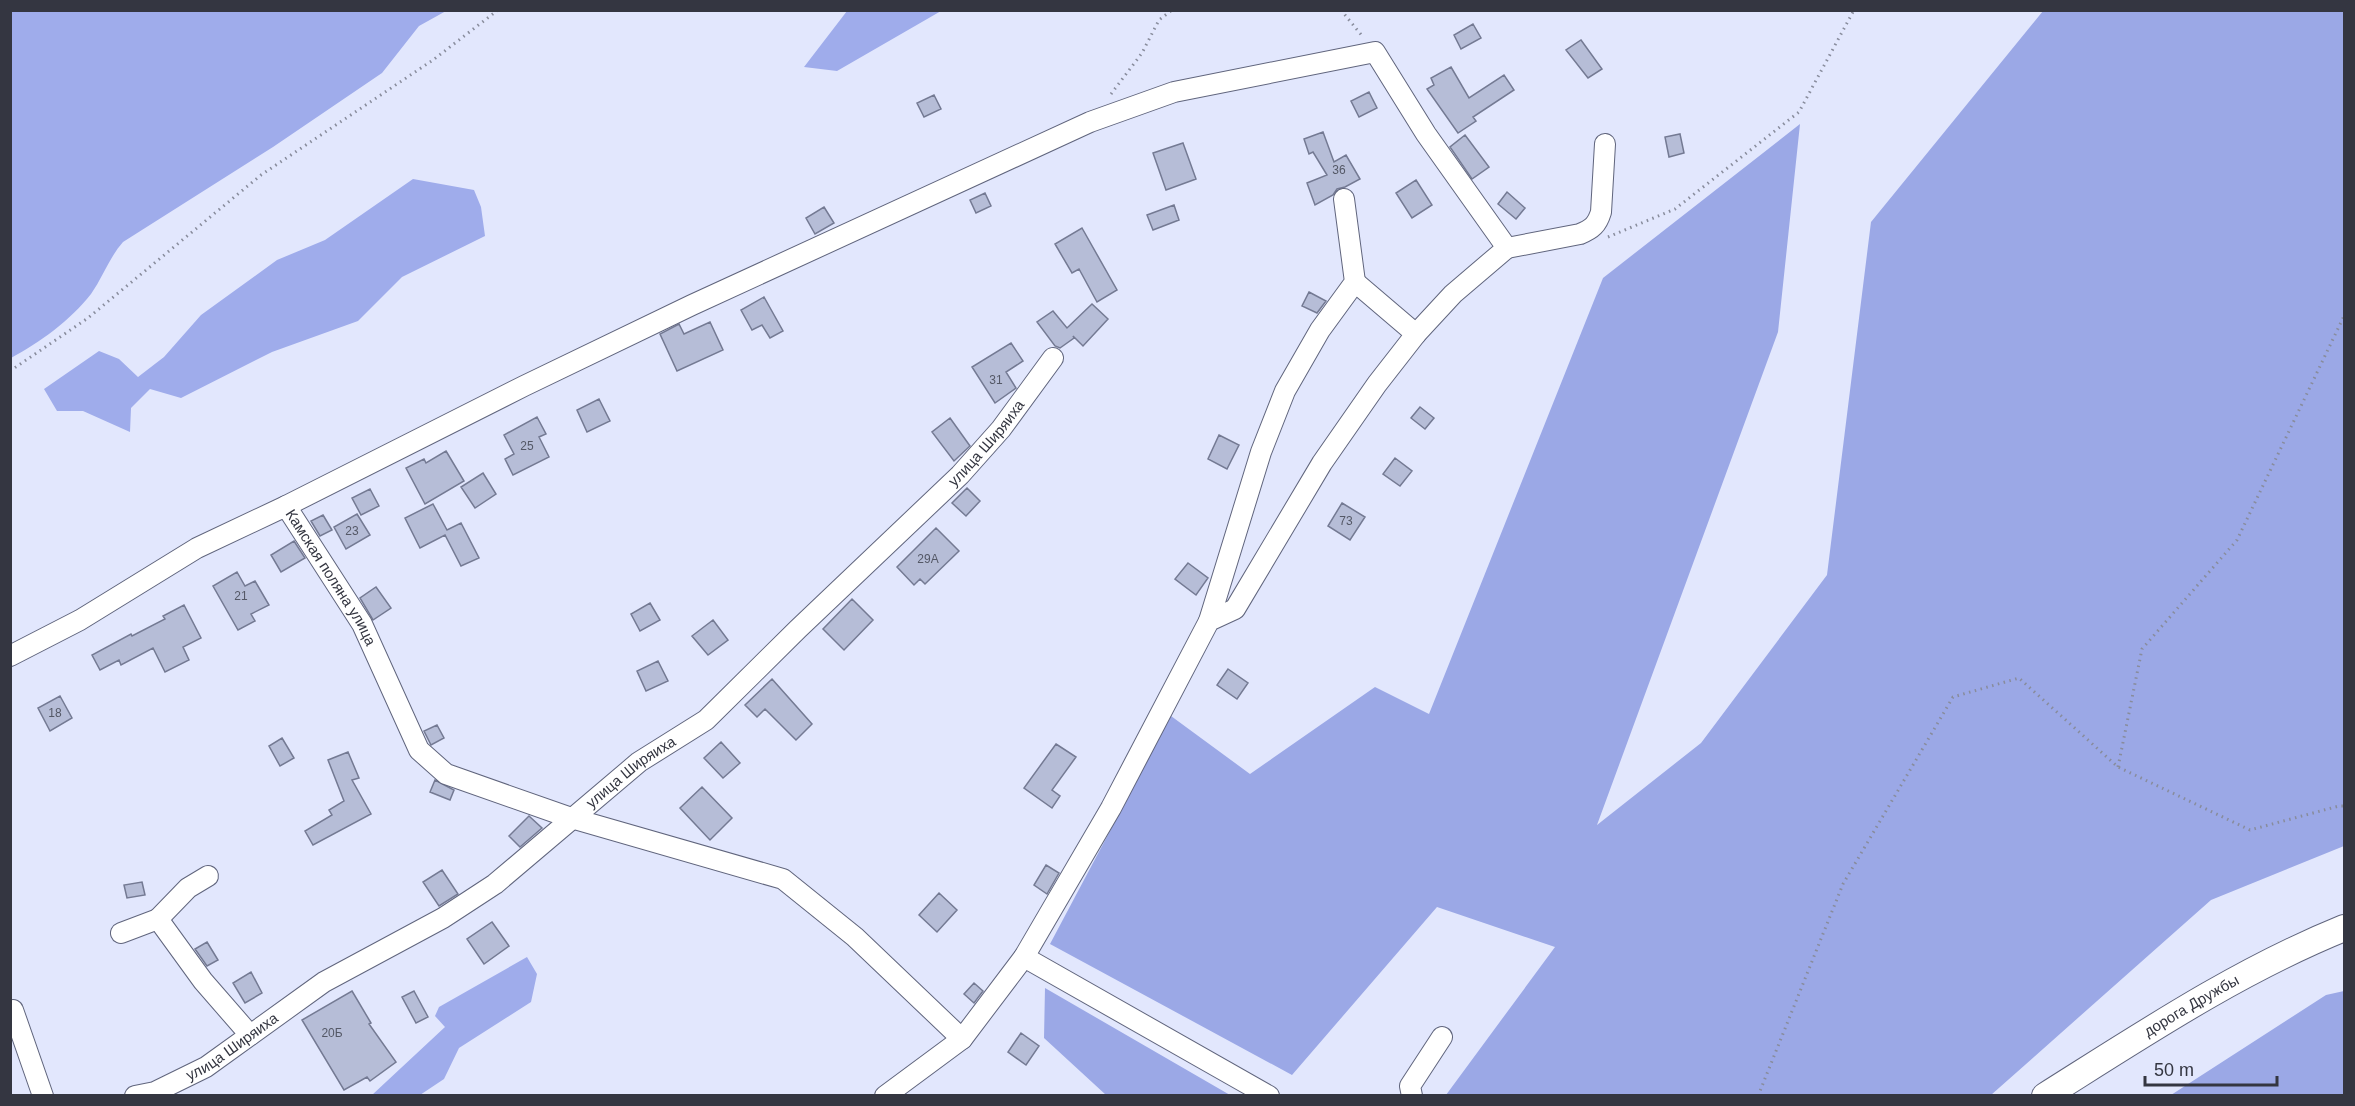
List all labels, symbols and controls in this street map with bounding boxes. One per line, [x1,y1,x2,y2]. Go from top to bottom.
house number: 36 [1332,163,1346,177]
house number: 31 [989,373,1003,387]
street label: улица Ширяиха [945,396,1028,489]
house number: 25 [520,439,534,453]
street label: Камская поляна улица [282,506,380,649]
house number: 73 [1339,514,1353,528]
house number: 23 [345,524,359,538]
house number: 29А [917,552,939,566]
house number: 21 [234,589,248,603]
house number: 18 [48,706,62,720]
street label: улица Ширяиха [582,732,679,811]
street label: дорога Дружбы [2141,971,2242,1040]
street label: улица Ширяиха [183,1009,282,1084]
house number: 20Б [321,1026,343,1040]
scale bar [2145,1049,2277,1087]
text: 50 m [2154,1060,2194,1080]

